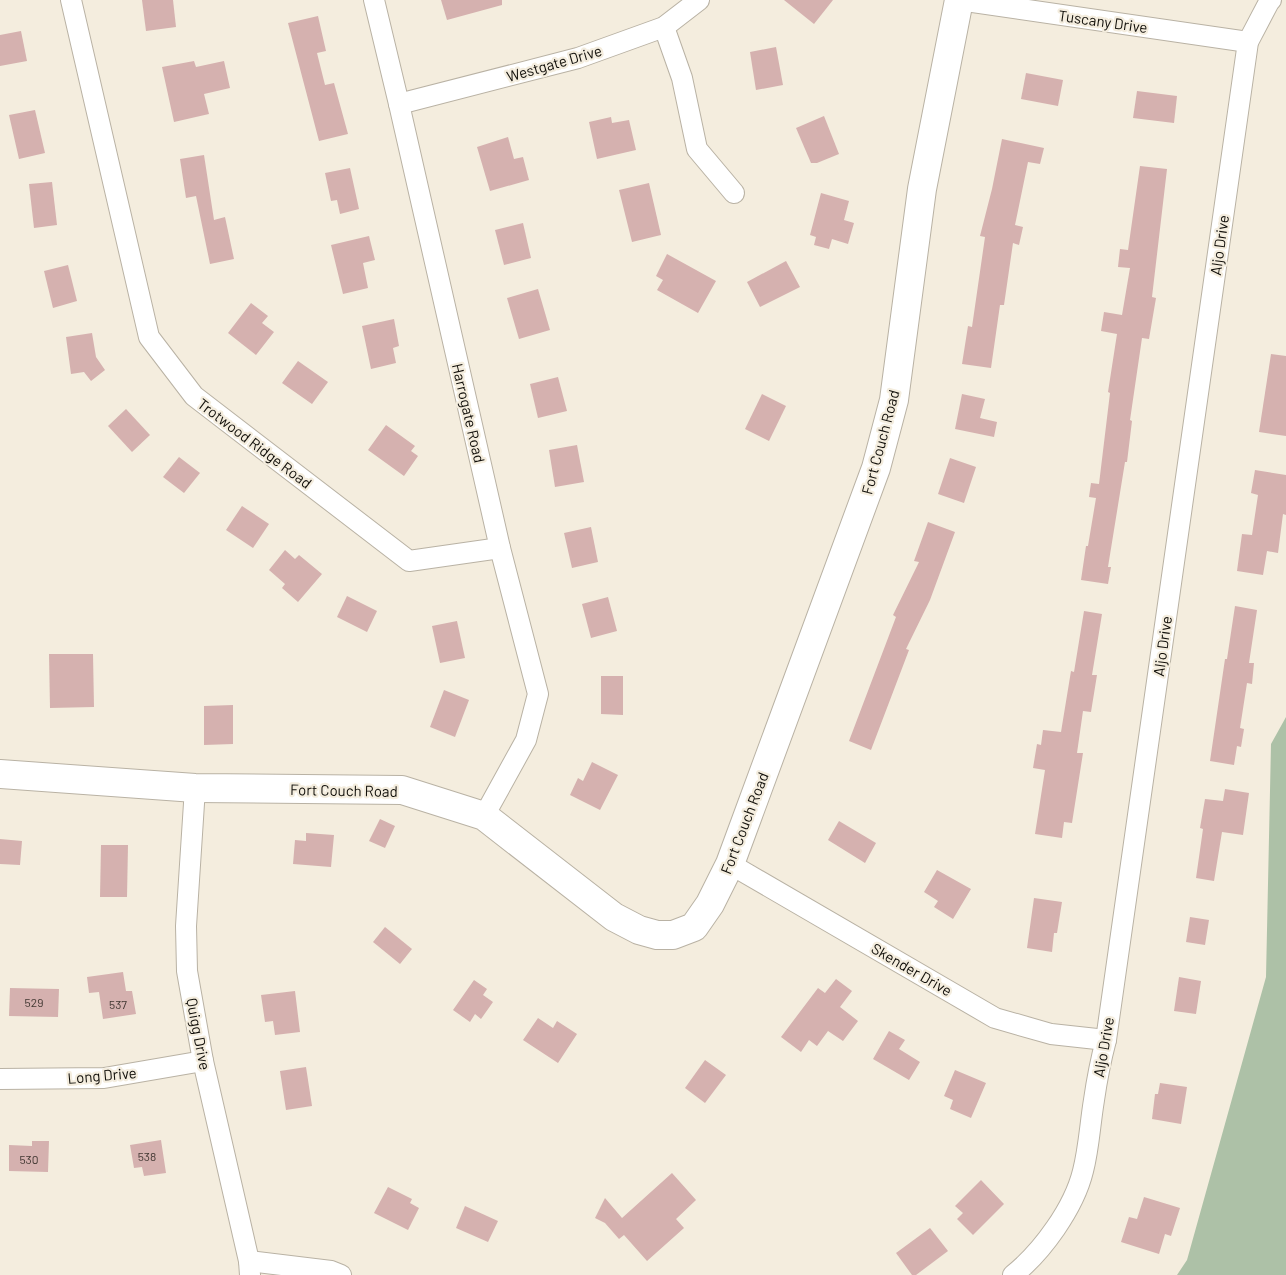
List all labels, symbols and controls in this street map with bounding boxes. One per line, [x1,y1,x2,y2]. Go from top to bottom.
street label: Tuscany Drive [1057,6,1149,36]
street label: Westgate Drive [504,41,604,85]
street label: Aljo Drive [1206,214,1232,276]
street label: Harrogate Road [449,362,489,464]
street label: Fort Couch Road [857,388,903,496]
street label: Trotwood Ridge Road [194,394,316,492]
street label: Aljo Drive [1149,615,1175,677]
street label: Fort Couch Road [716,770,772,876]
street label: Fort Couch Road [290,780,398,800]
street label: Skender Drive [869,939,955,999]
house number: 529 [25,995,43,1009]
street label: Quigg Drive [183,996,215,1072]
house number: 537 [109,997,127,1011]
street label: Aljo Drive [1089,1015,1117,1079]
street label: Long Drive [67,1063,137,1087]
house number: 538 [138,1149,156,1163]
house number: 530 [19,1152,39,1166]

